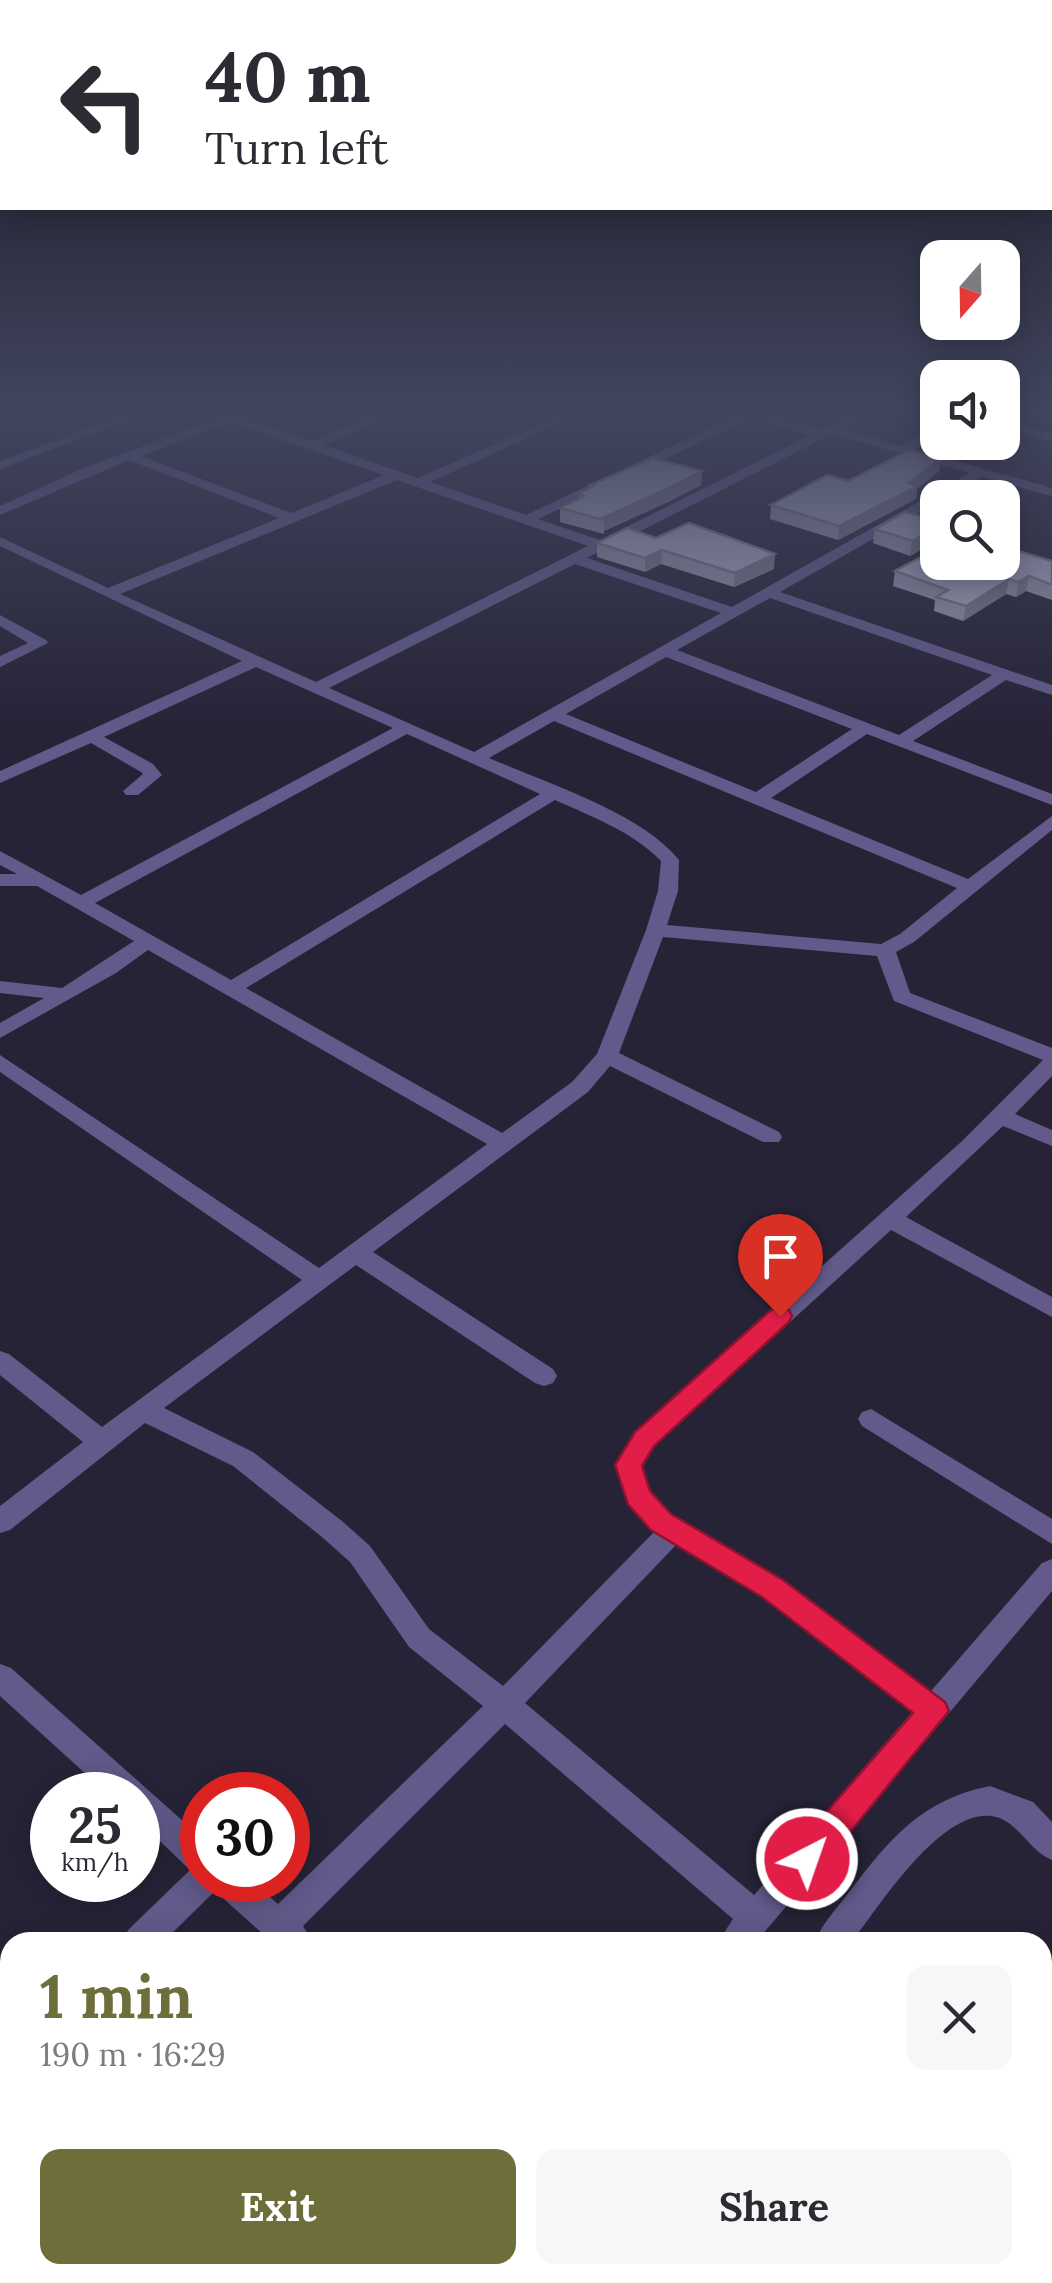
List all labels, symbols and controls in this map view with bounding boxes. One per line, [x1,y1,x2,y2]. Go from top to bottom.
text: 40 m [205,32,371,121]
icon: left [40,40,170,170]
text: Turn left [205,119,388,176]
north arrow [920,240,1020,340]
map controls [920,240,1020,580]
button: sound [920,360,1020,460]
button: search [920,480,1020,580]
pin [738,1214,823,1317]
icon: arrive [753,1229,808,1284]
speed limit sign: 30 [180,1772,310,1902]
text: 25 [68,1793,122,1857]
position arrow [755,1807,859,1911]
text: km/h [61,1846,129,1878]
text: 1 min [40,1958,193,2034]
button: close [907,1965,1012,2070]
text: 190 m · 16:29 [40,2034,226,2075]
button: Exit [40,2149,516,2264]
button: Share [536,2149,1012,2264]

